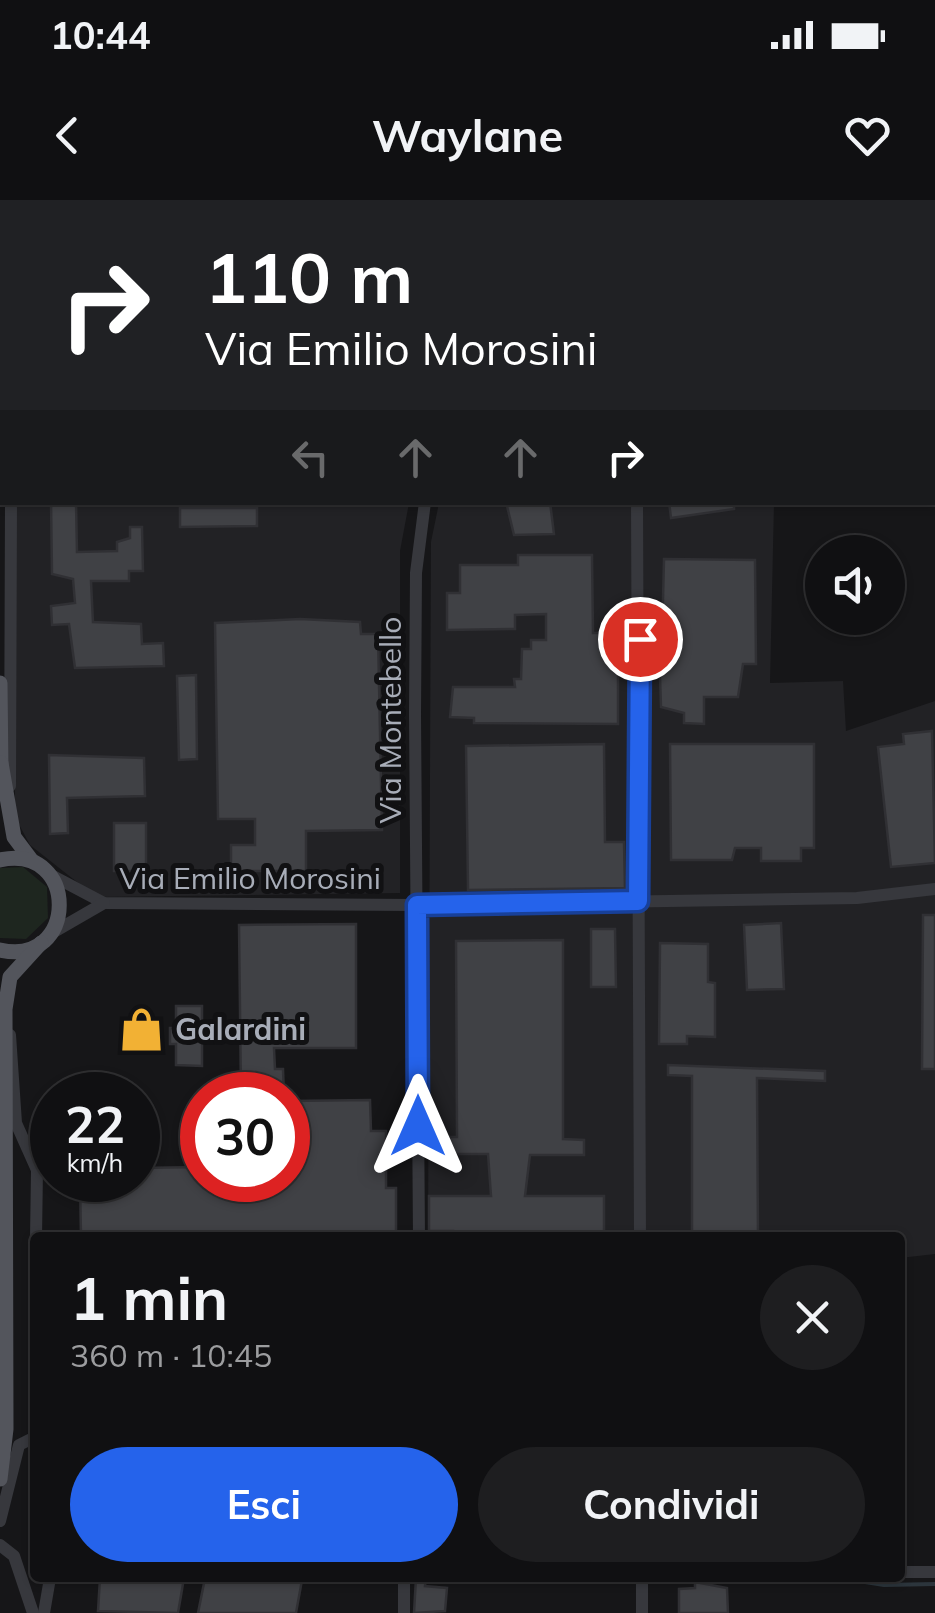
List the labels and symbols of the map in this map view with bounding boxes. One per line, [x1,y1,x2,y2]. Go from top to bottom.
pin [598,597,683,682]
street label: Via Montebello [371,617,409,823]
street label: Via Emilio Morosini [119,859,381,897]
shop icon: Galardini [118,1006,166,1054]
place label: Galardini [175,1010,306,1048]
speed limit sign: 30 [180,1072,310,1202]
position arrow [366,1074,470,1178]

